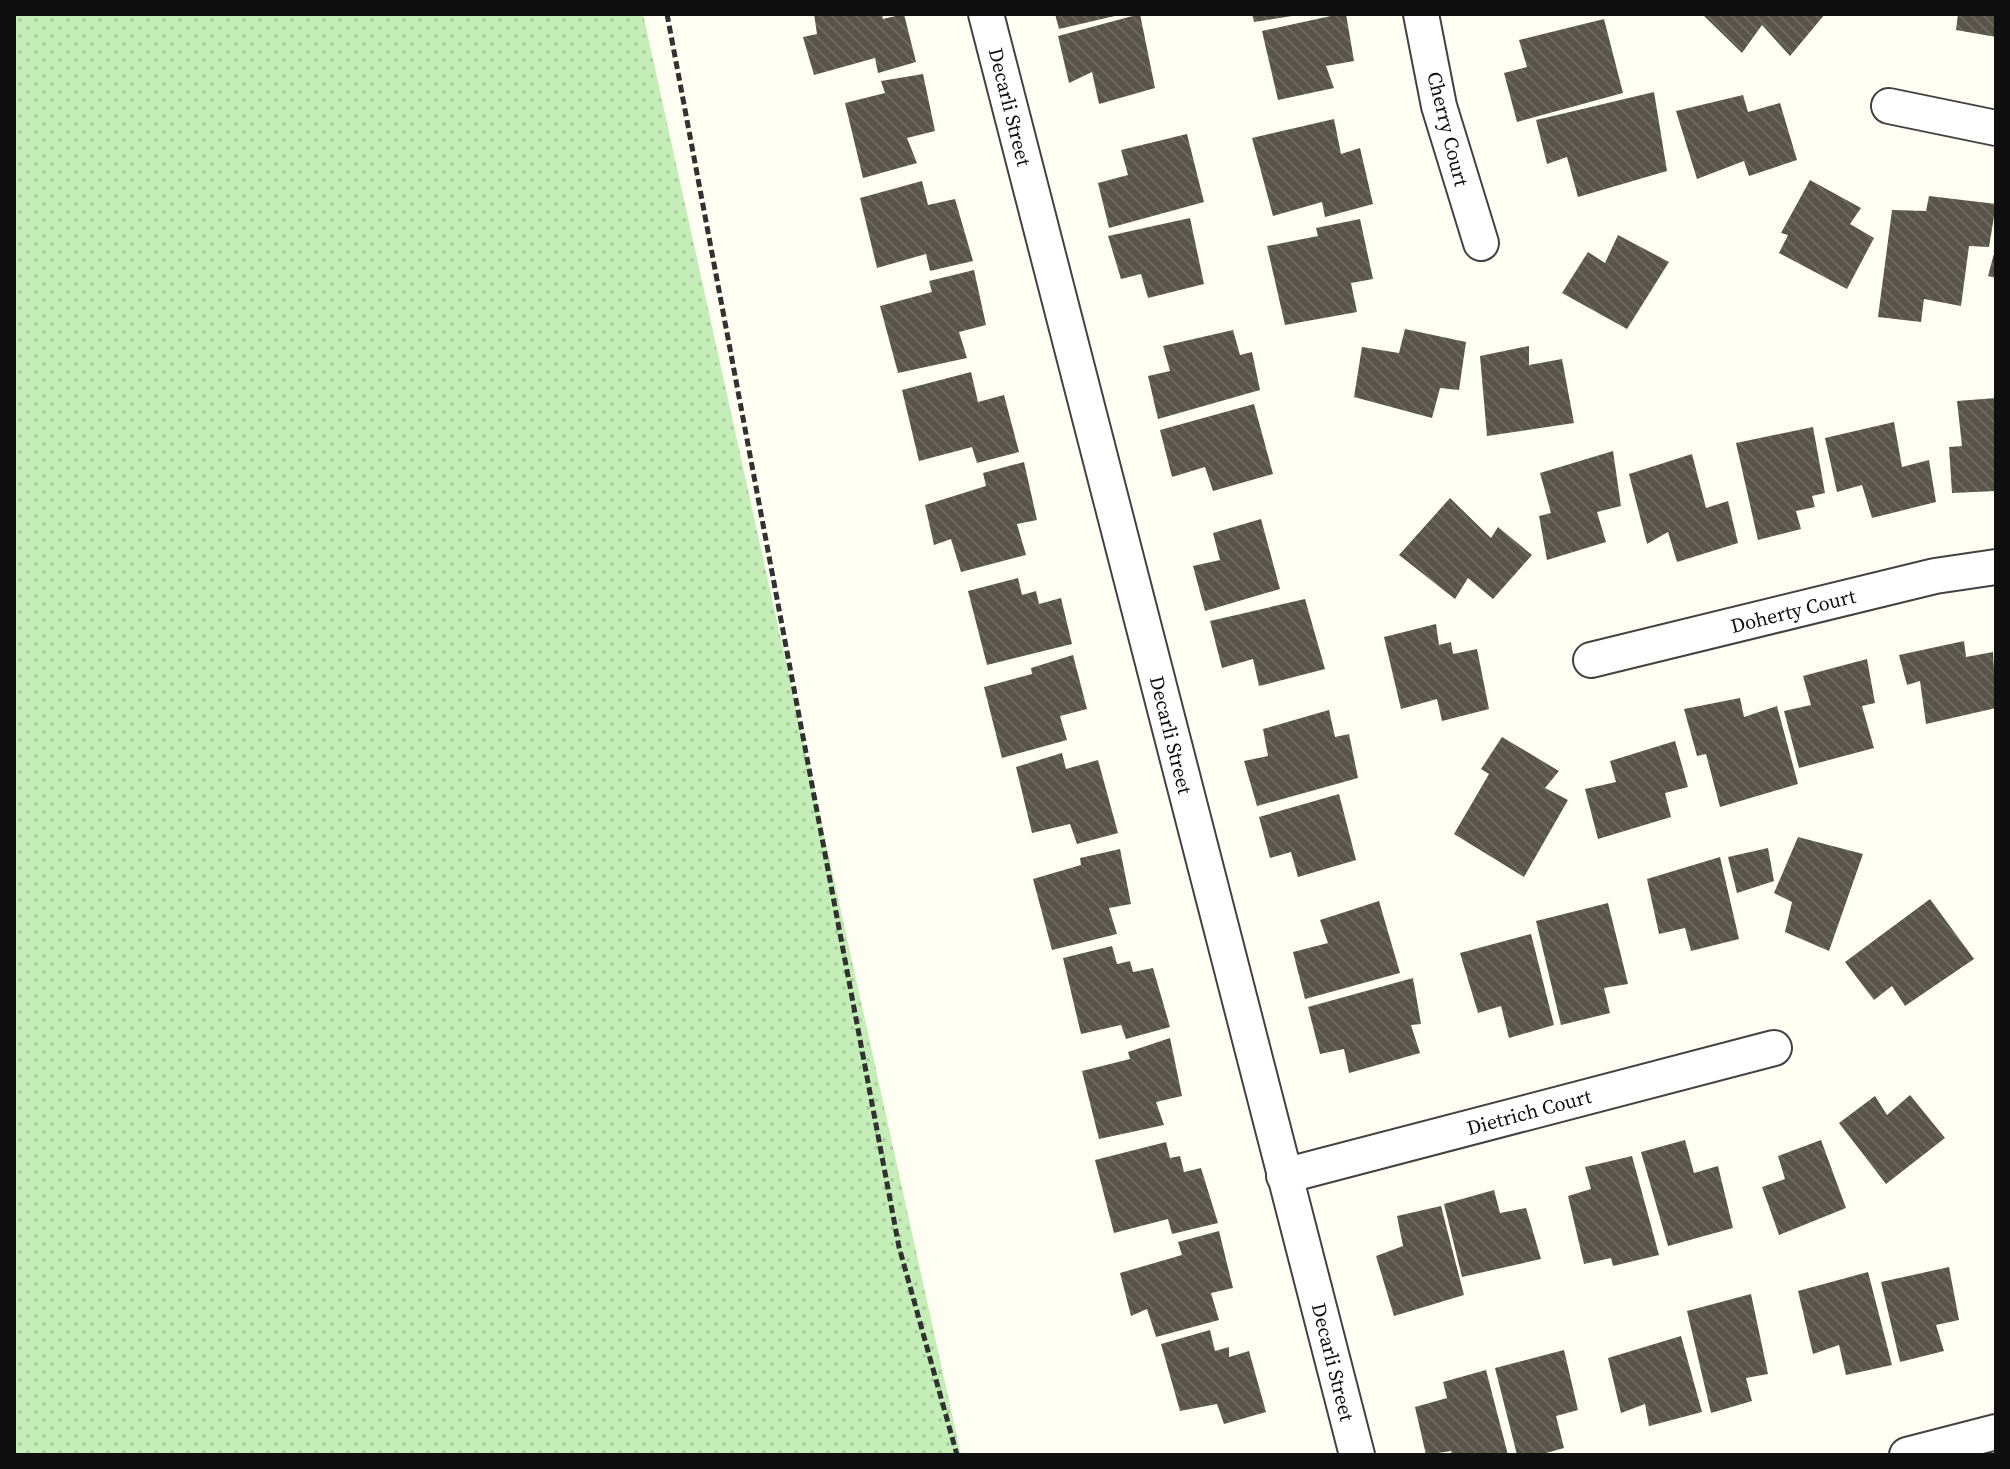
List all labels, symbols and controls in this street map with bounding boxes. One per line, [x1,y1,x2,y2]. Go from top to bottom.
street label: Decarli Street [982,45,1038,169]
street label: Cherry Court [1420,69,1476,190]
street label: Doherty Court [1728,582,1859,640]
street label: Decarli Street [1143,673,1199,797]
street label: Dietrich Court [1464,1082,1595,1142]
street label: Decarli Street [1305,1300,1361,1424]

